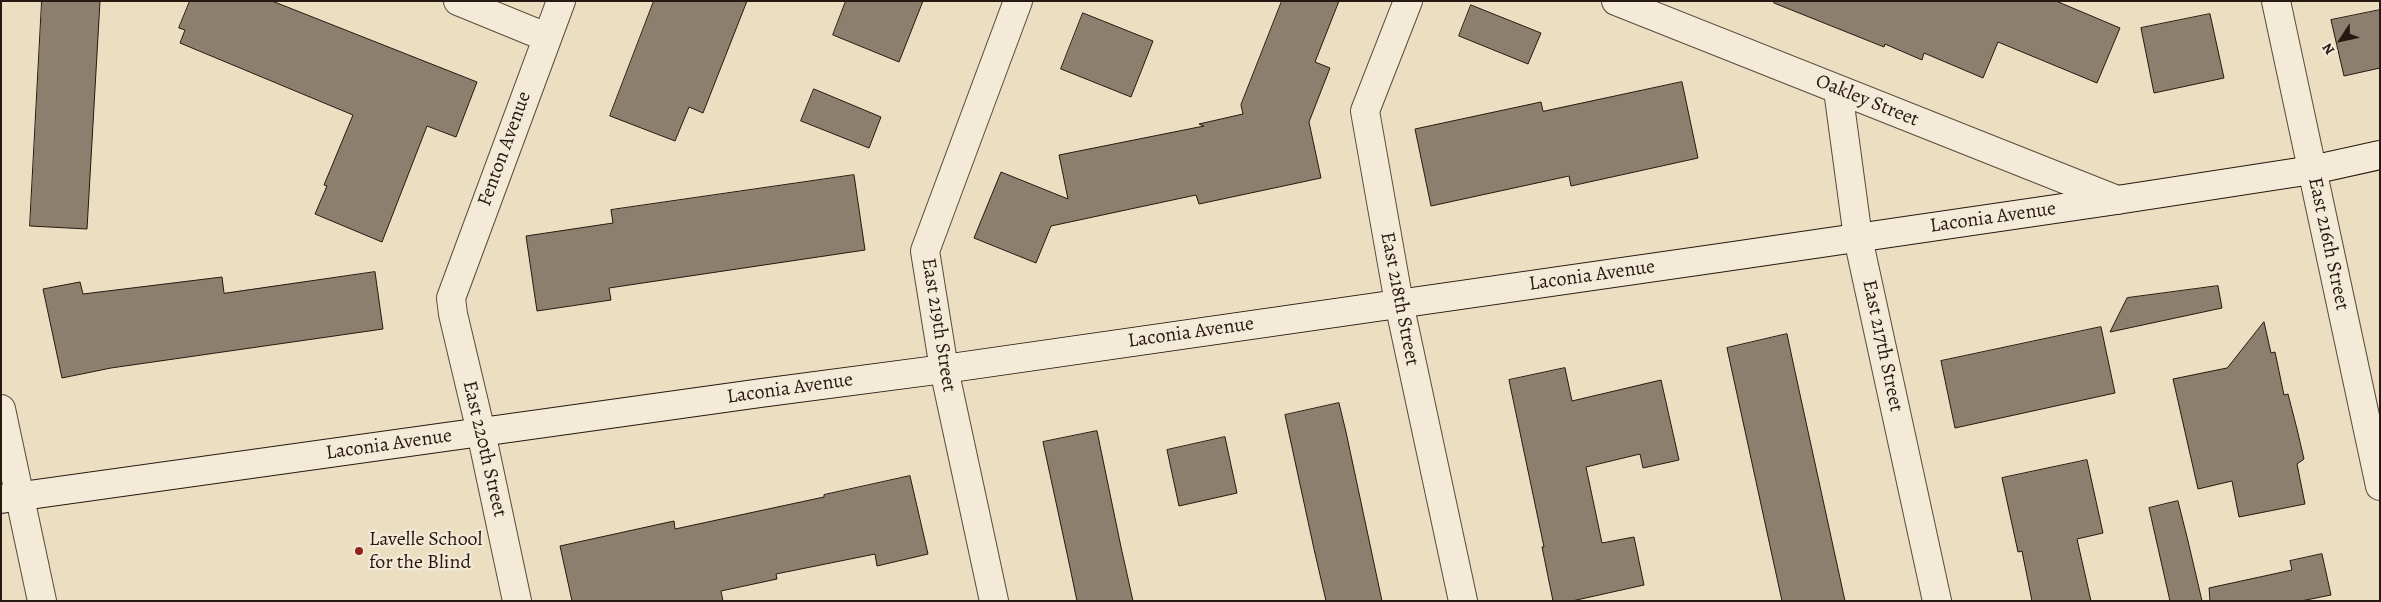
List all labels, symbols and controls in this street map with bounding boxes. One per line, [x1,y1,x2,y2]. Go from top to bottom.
north arrow [2316,15,2366,65]
text: N [2318,39,2339,59]
street label: Oakley Street [1812,69,1922,133]
street label: Fenton Avenue [473,88,537,210]
street label: East 216th Street [2302,175,2354,313]
street label: Laconia Avenue [1928,197,2058,239]
street label: East 218th Street [1374,230,1424,368]
street label: Laconia Avenue [1527,255,1657,297]
street label: East 219th Street [916,256,960,394]
street label: East 217th Street [1856,278,1908,414]
street label: Laconia Avenue [1126,312,1256,354]
street label: Laconia Avenue [725,368,855,410]
street label: East 220th Street [457,378,511,520]
street label: Laconia Avenue [324,424,454,466]
place label: Lavelle School for the Blind [369,528,482,575]
marker: Lavelle School for the Blind [353,545,365,557]

